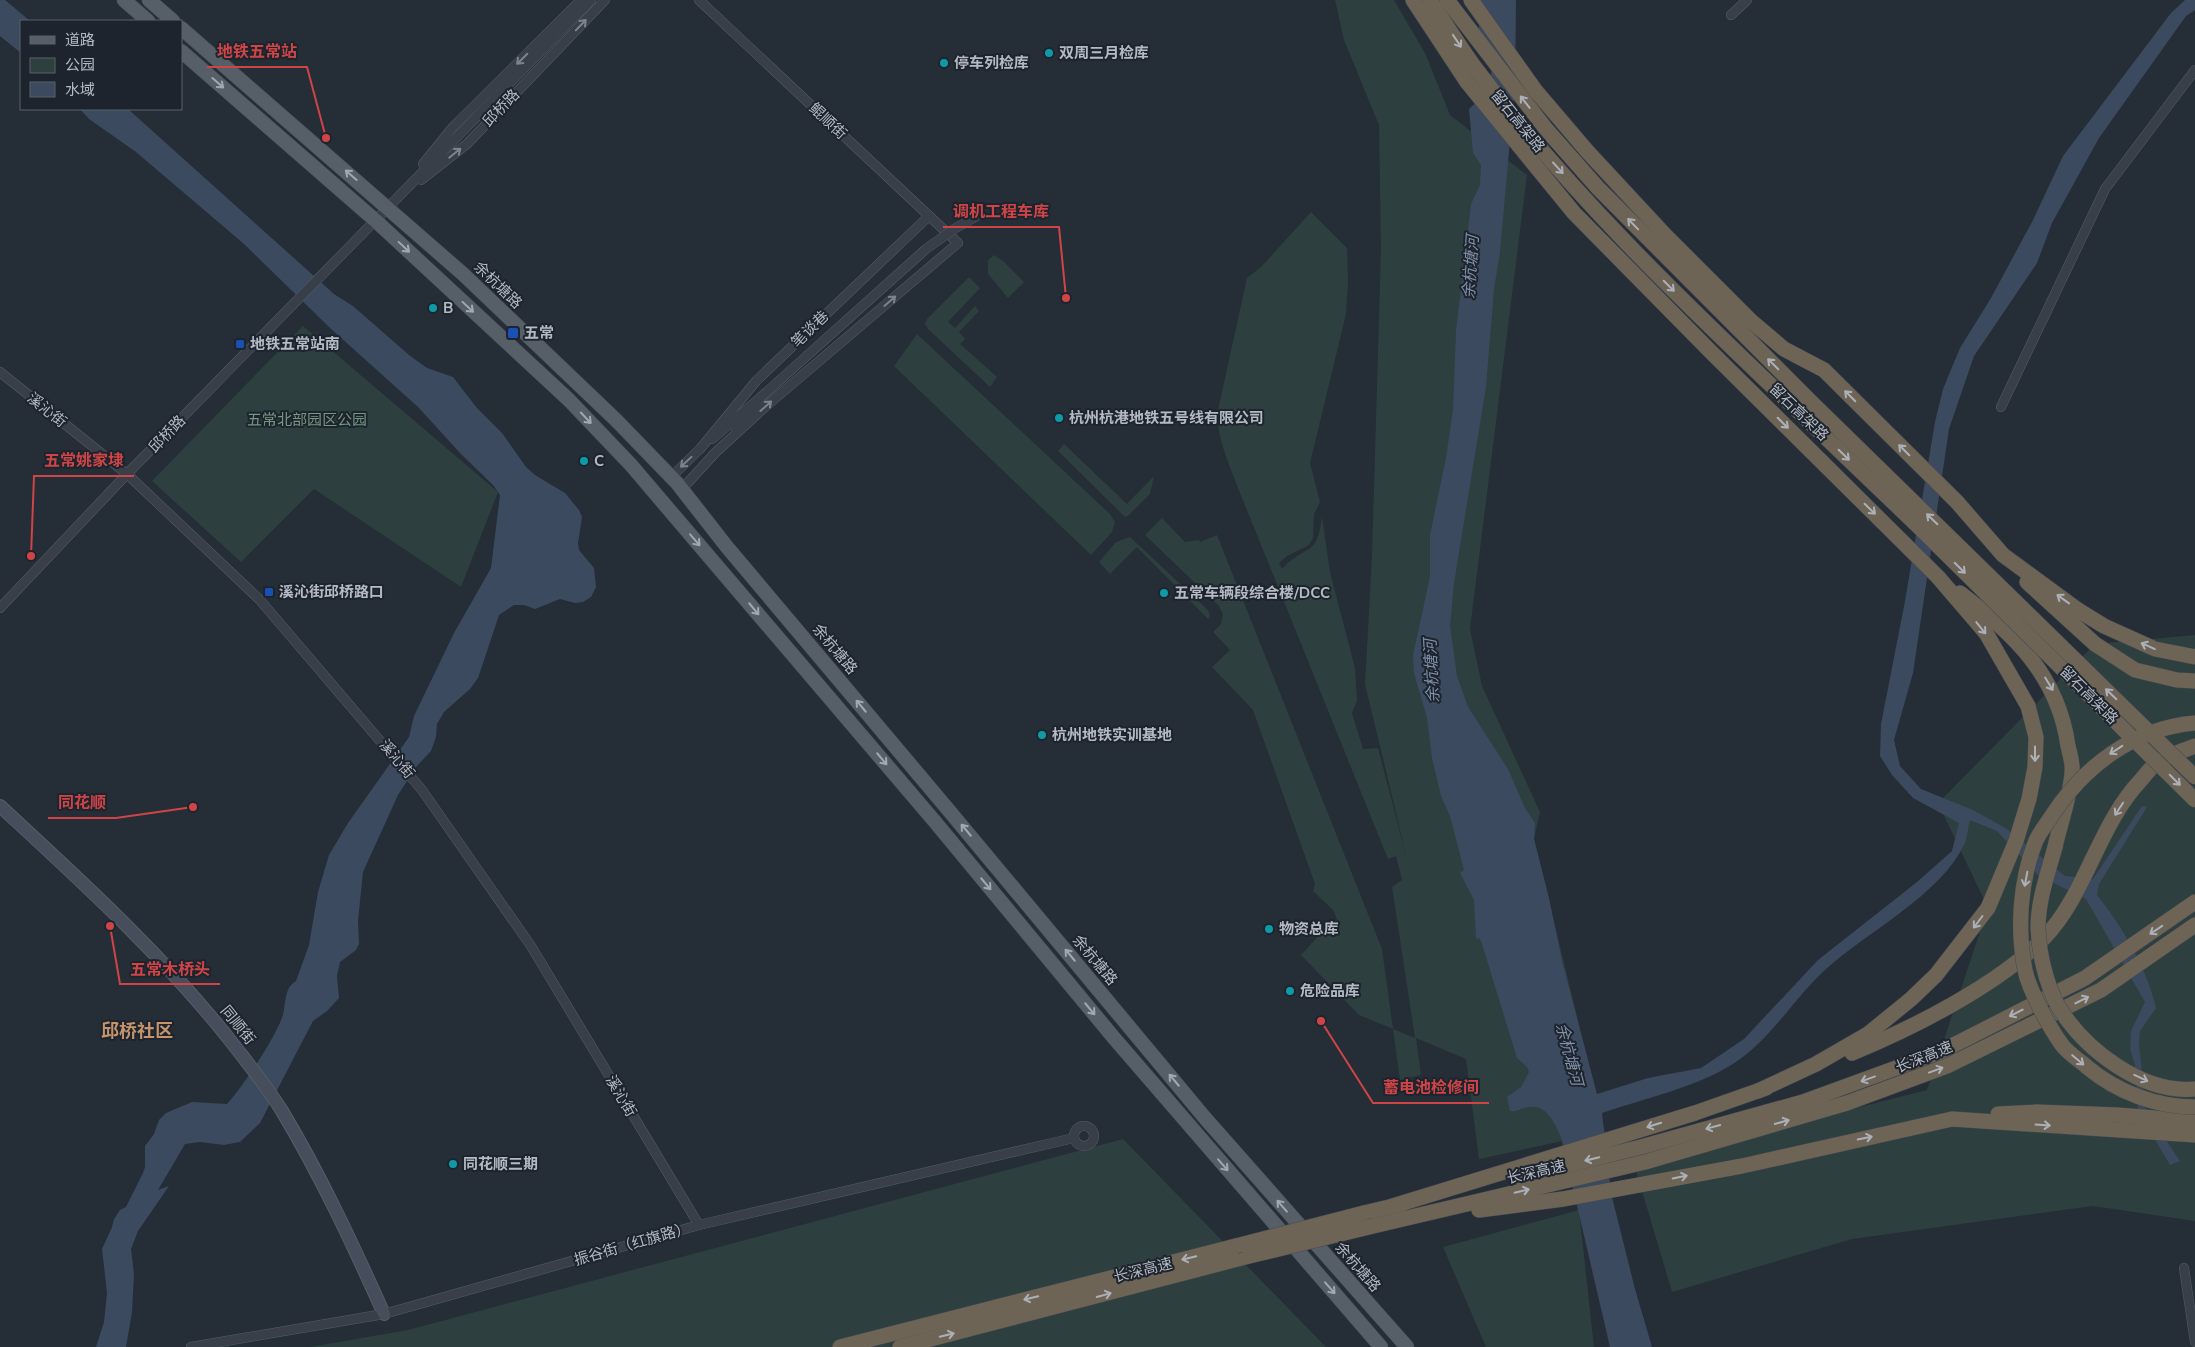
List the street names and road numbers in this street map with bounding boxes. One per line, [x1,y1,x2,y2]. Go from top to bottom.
street label: 邱桥路 [478,85,523,130]
street label: 留石高架路 [1487,86,1549,156]
street label: 鲲顺街 [805,98,851,143]
street label: 余杭塘路 [470,257,527,312]
street label: 笔谈巷 [787,306,832,351]
street label: 留石高架路 [1766,379,1833,445]
street label: 溪沁街 [24,388,71,431]
street label: 邱桥路 [144,411,189,456]
street label: 余杭塘路 [809,620,862,678]
street label: 留石高架路 [2056,661,2123,728]
street label: 溪沁街 [376,735,419,782]
street label: 余杭塘路 [1069,931,1122,989]
street label: 同顺街 [217,1001,260,1048]
street label: 长深高速 [1892,1036,1955,1077]
street label: 溪沁街 [602,1072,641,1120]
street label: 长深高速 [1505,1156,1567,1188]
street label: 振谷街（红旗路） [572,1218,692,1269]
street label: 余杭塘路 [1332,1238,1385,1296]
street label: 长深高速 [1111,1253,1174,1286]

